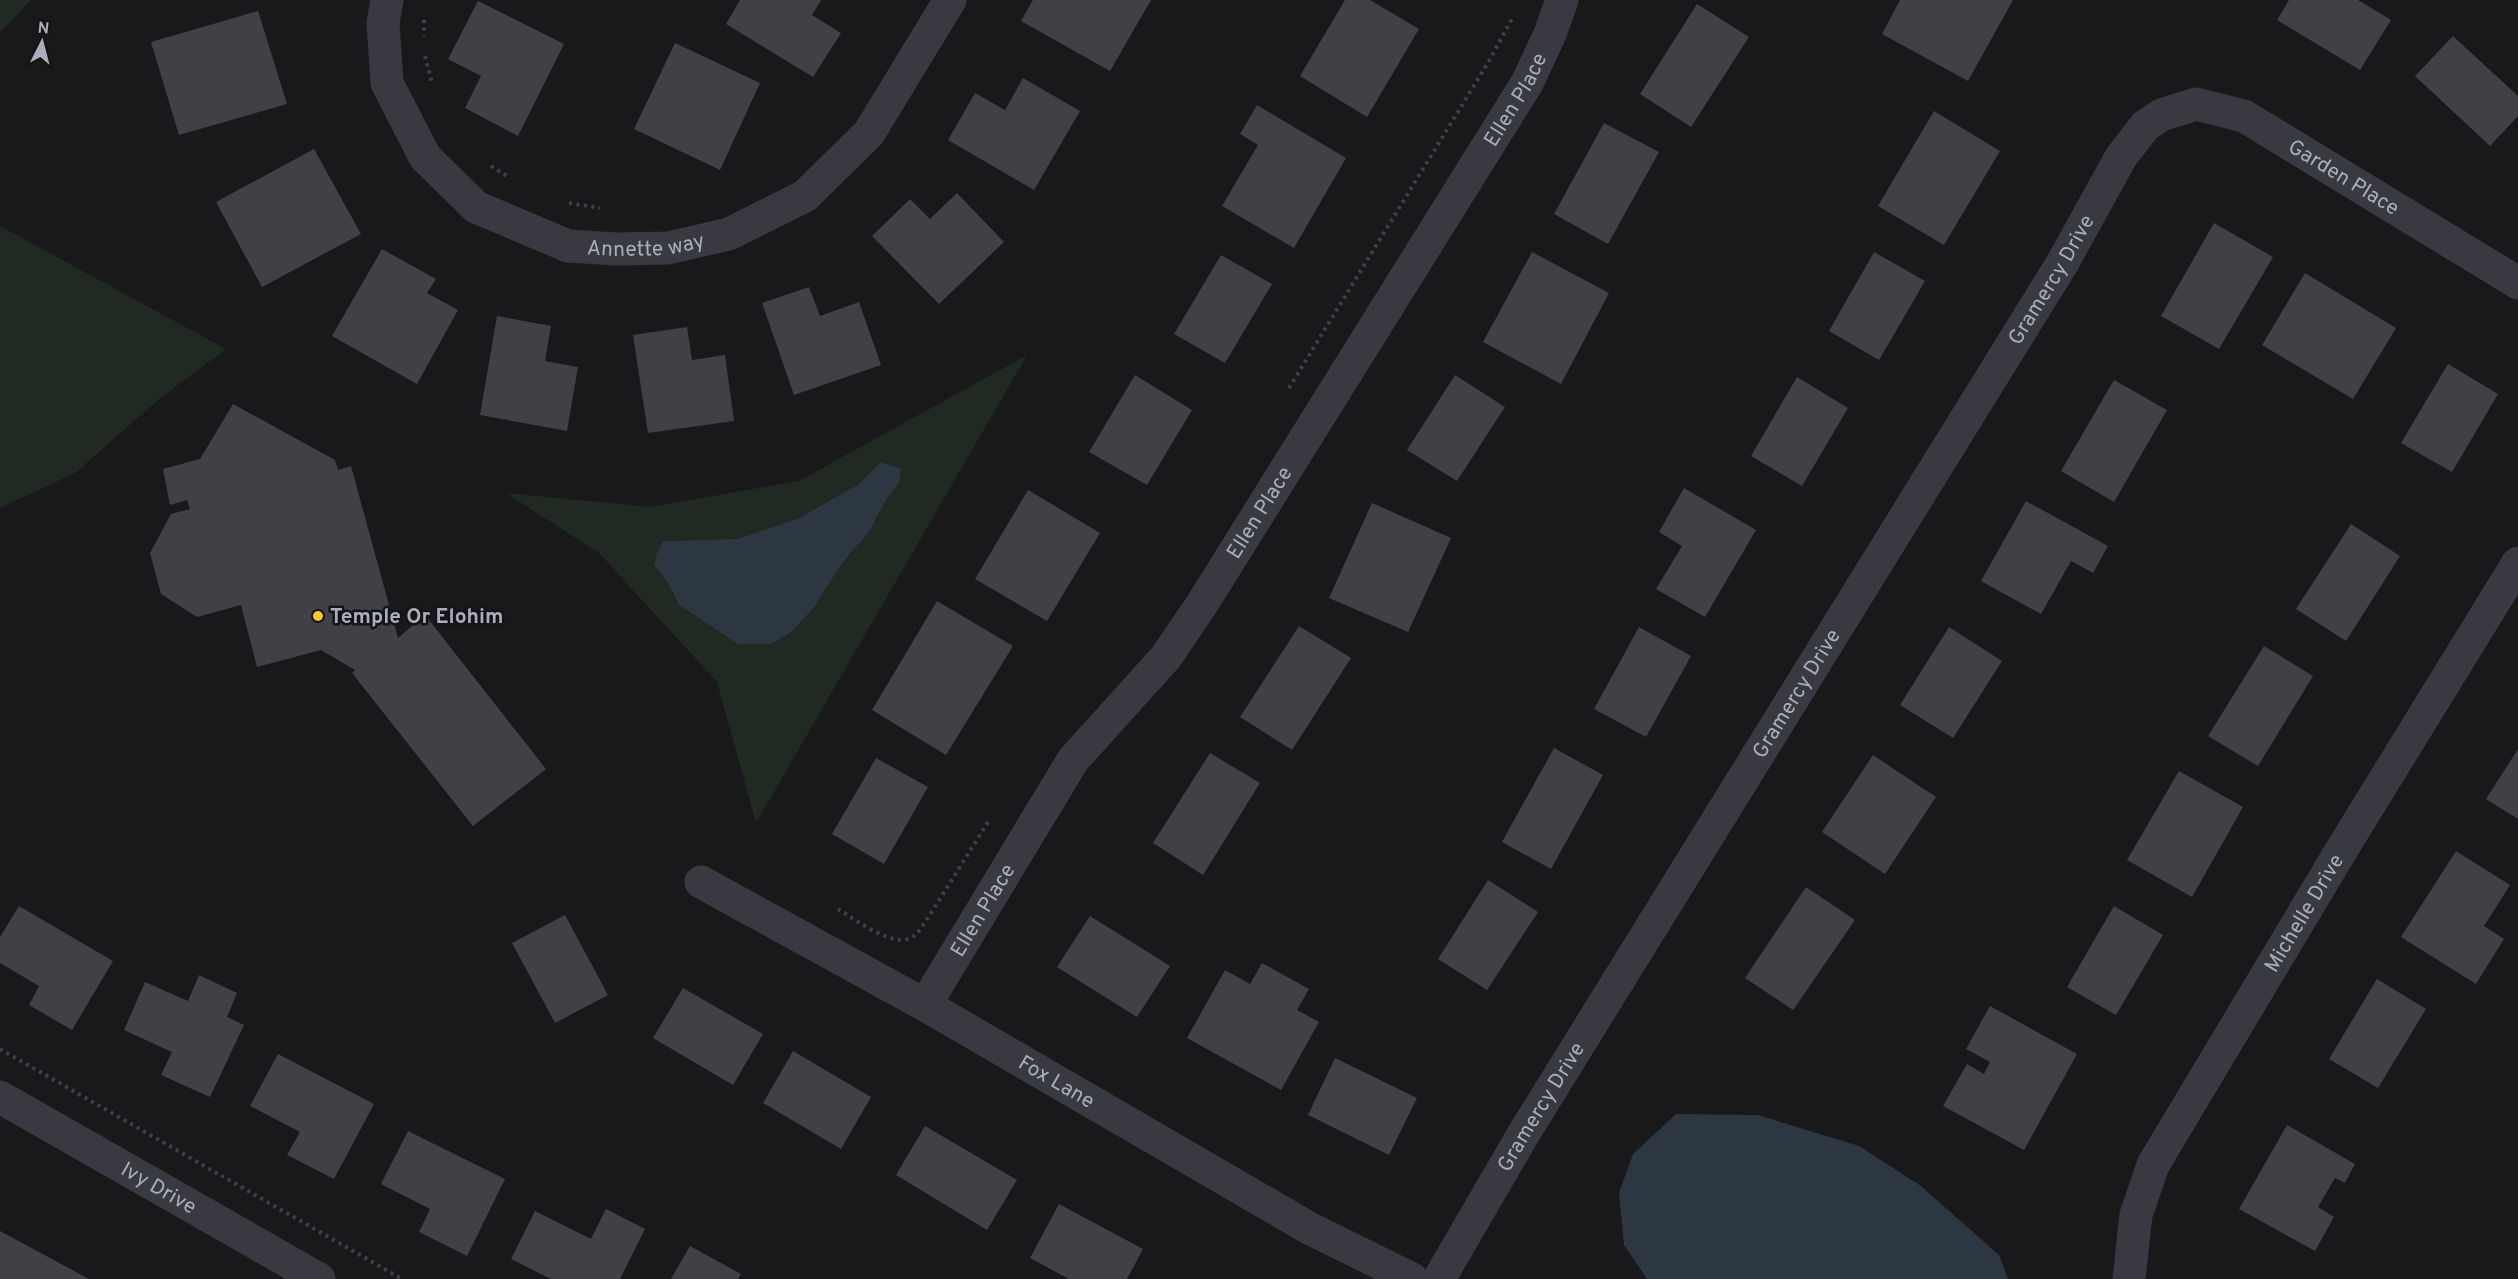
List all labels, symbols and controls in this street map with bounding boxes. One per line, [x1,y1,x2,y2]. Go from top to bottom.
north arrow [12,12,72,72]
text: N [37,19,50,40]
street label: Ellen Place [1479,49,1554,152]
street label: Garden Place [2282,134,2404,222]
street label: Gramercy Drive [2003,210,2101,351]
street label: Annette way [586,228,707,264]
street label: Ellen Place [1221,462,1299,564]
place label: Temple Or Elohim [330,604,503,631]
marker: Temple Or Elohim [311,609,325,623]
street label: Gramercy Drive [1747,624,1848,764]
street label: Michelle Drive [2259,850,2351,978]
street label: Ellen Place [945,859,1022,962]
street label: Gramercy Drive [1492,1038,1592,1177]
street label: Fox Lane [1013,1050,1099,1116]
street label: Ivy Drive [115,1157,201,1221]

